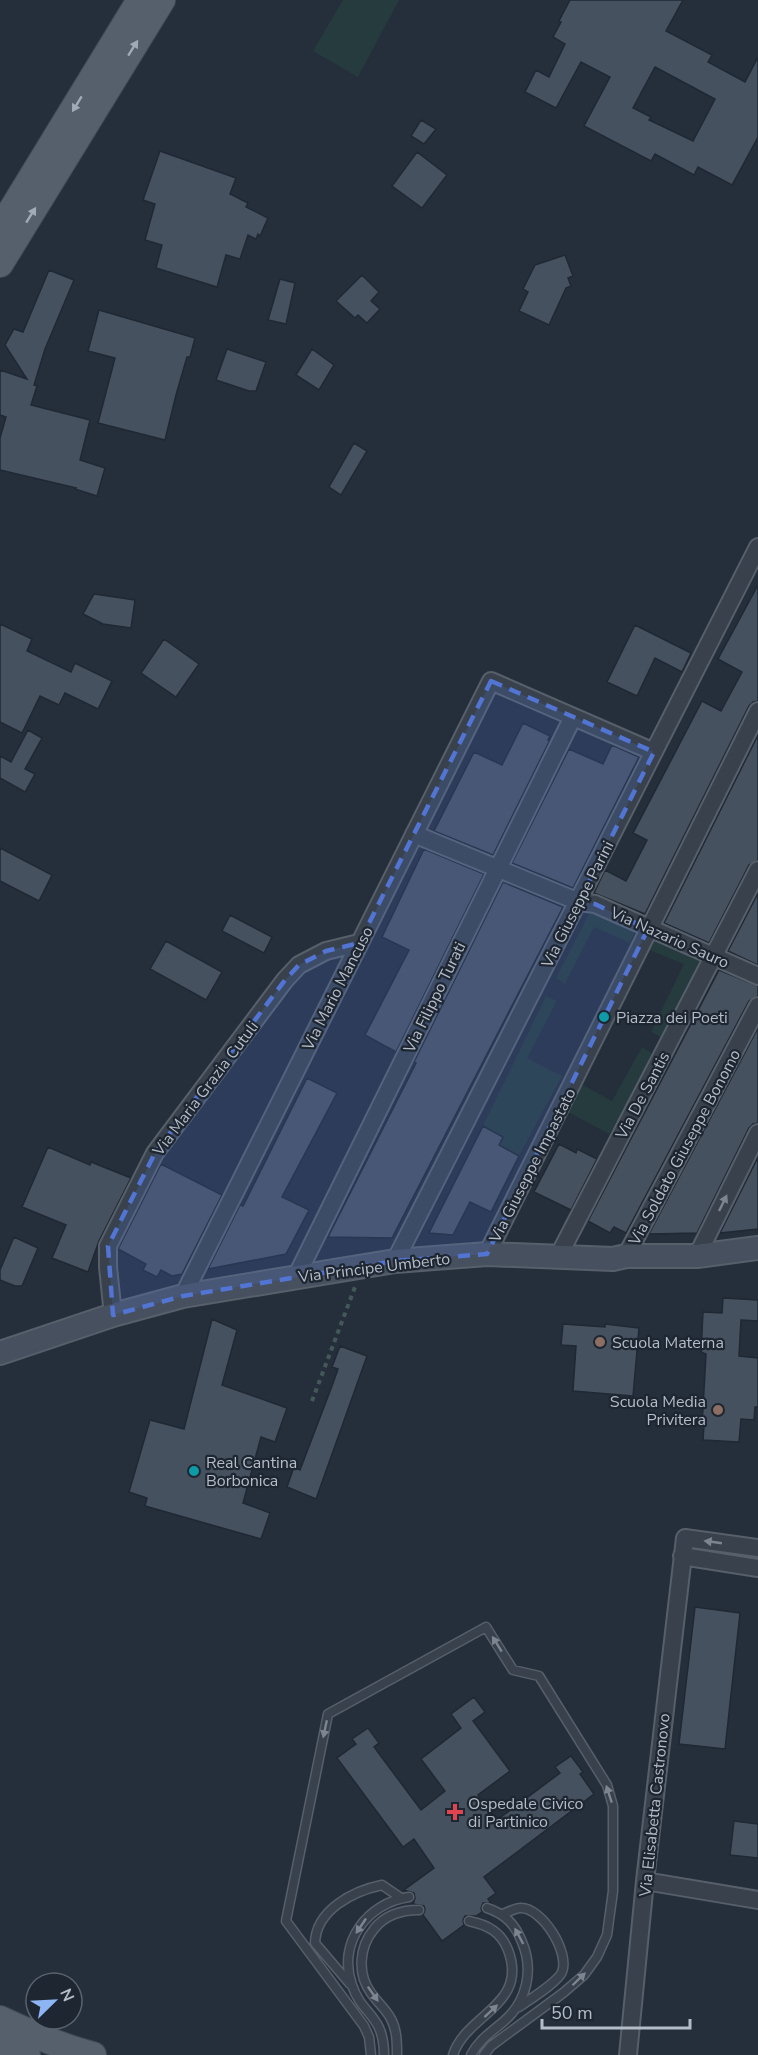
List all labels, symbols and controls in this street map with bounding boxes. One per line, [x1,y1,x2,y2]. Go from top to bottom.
one-way arrow [127,40,138,56]
one-way arrow [71,96,82,112]
one-way arrow [25,207,36,223]
street label: Via Giuseppe Parini [536,837,619,973]
street label: Via Nazario Sauro [606,901,732,974]
street label: Via Mario Mancuso [297,923,379,1055]
street label: Via Filippo Turati [398,938,471,1057]
place label: Piazza dei Poeti [616,1007,728,1029]
marker: Piazza dei Poeti [597,1010,611,1024]
street label: Via Maria Grazia Cutuli [147,1017,264,1161]
street label: Via Soldato Giuseppe Bonomo [623,1045,746,1250]
street label: Via De Santis [610,1048,675,1144]
street label: Via Giuseppe Impastato [484,1084,582,1247]
one-way arrow [719,1195,728,1212]
street label: Via Principe Umberto [296,1248,451,1288]
place label: Scuola Materna [612,1332,724,1354]
marker: Scuola Materna [593,1335,607,1349]
place label: Scuola Media Privitera [610,1391,706,1431]
marker: Scuola Media Privitera [711,1403,725,1417]
place label: Real Cantina Borbonica [206,1452,297,1492]
marker: Real Cantina Borbonica [187,1464,201,1478]
one-way arrow [703,1538,722,1547]
one-way arrow [491,1636,502,1652]
street label: Via Elisabetta Castronovo [634,1712,676,1899]
one-way arrow [320,1720,329,1739]
one-way arrow [604,1785,614,1803]
place label: Ospedale Civico di Partinico [468,1793,584,1833]
marker: Ospedale Civico di Partinico [446,1803,464,1821]
one-way arrow [355,1917,366,1934]
one-way arrow [514,1927,524,1944]
north arrow [24,1971,84,2031]
one-way arrow [571,1972,586,1986]
text: N [54,1985,79,2005]
one-way arrow [367,1985,379,2001]
scale bar [542,1992,690,2030]
text: 50 m [551,2001,593,2025]
one-way arrow [483,2004,498,2018]

